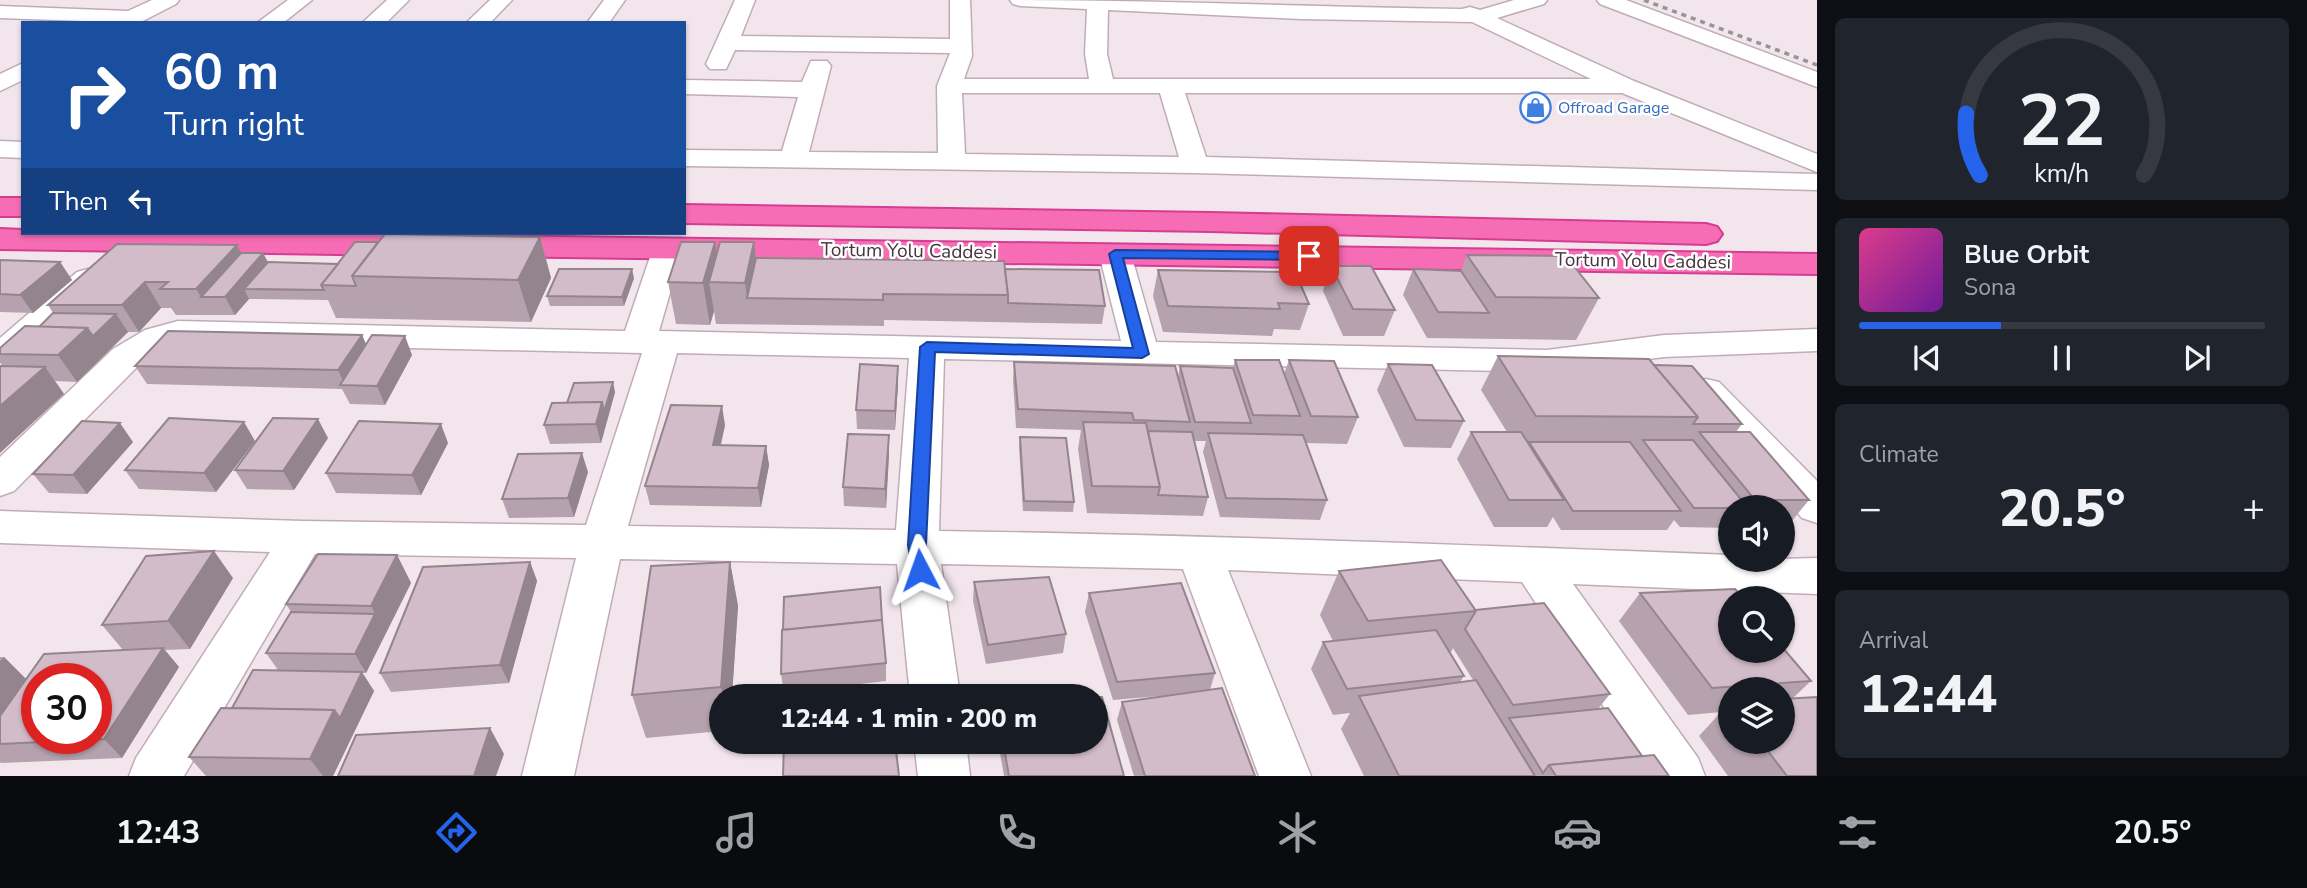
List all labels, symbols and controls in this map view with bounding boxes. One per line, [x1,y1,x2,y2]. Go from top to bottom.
text: 60 m [164,39,279,106]
icon: right [49,49,140,140]
text: 22 [2018,71,2106,171]
shop icon: Offroad Garage [1518,91,1552,125]
place label: Offroad Garage [1558,97,1669,119]
text: Turn right [164,103,304,146]
text: km/h [2034,157,2090,191]
icon: left [122,182,160,220]
text: Then [49,184,108,219]
pin [1279,226,1339,286]
street label: Tortum Yolu Caddesi [821,236,997,266]
icon: arrive [1290,237,1328,275]
text: Blue Orbit [1964,237,2089,272]
street label: Tortum Yolu Caddesi [1555,246,1731,276]
text: Sona [1964,272,2016,303]
icon: previous [1908,339,1946,377]
icon: pause [2043,339,2081,377]
icon: next [2178,339,2216,377]
text: Climate [1859,439,1939,470]
text: 20.5° [1998,473,2126,544]
text: − [1859,483,1882,534]
text: + [2242,483,2265,534]
map controls [1718,495,1795,754]
button: sound [1718,495,1795,572]
position arrow [883,533,957,607]
button: search [1718,586,1795,663]
text: Arrival [1859,625,1928,656]
text: 12:44 [1859,659,1997,730]
speed limit sign: 30 [21,663,112,754]
button: layers [1718,677,1795,754]
text: 12:44 · 1 min · 200 m [780,701,1037,736]
icon: directions [432,808,481,857]
icon: music [712,808,761,857]
icon: phone [992,808,1041,857]
icon: climate [1273,808,1322,857]
icon: car [1553,808,1602,857]
icon: filters [1833,808,1882,857]
text: 12:43 [116,811,200,854]
text: 20.5° [2114,811,2191,854]

